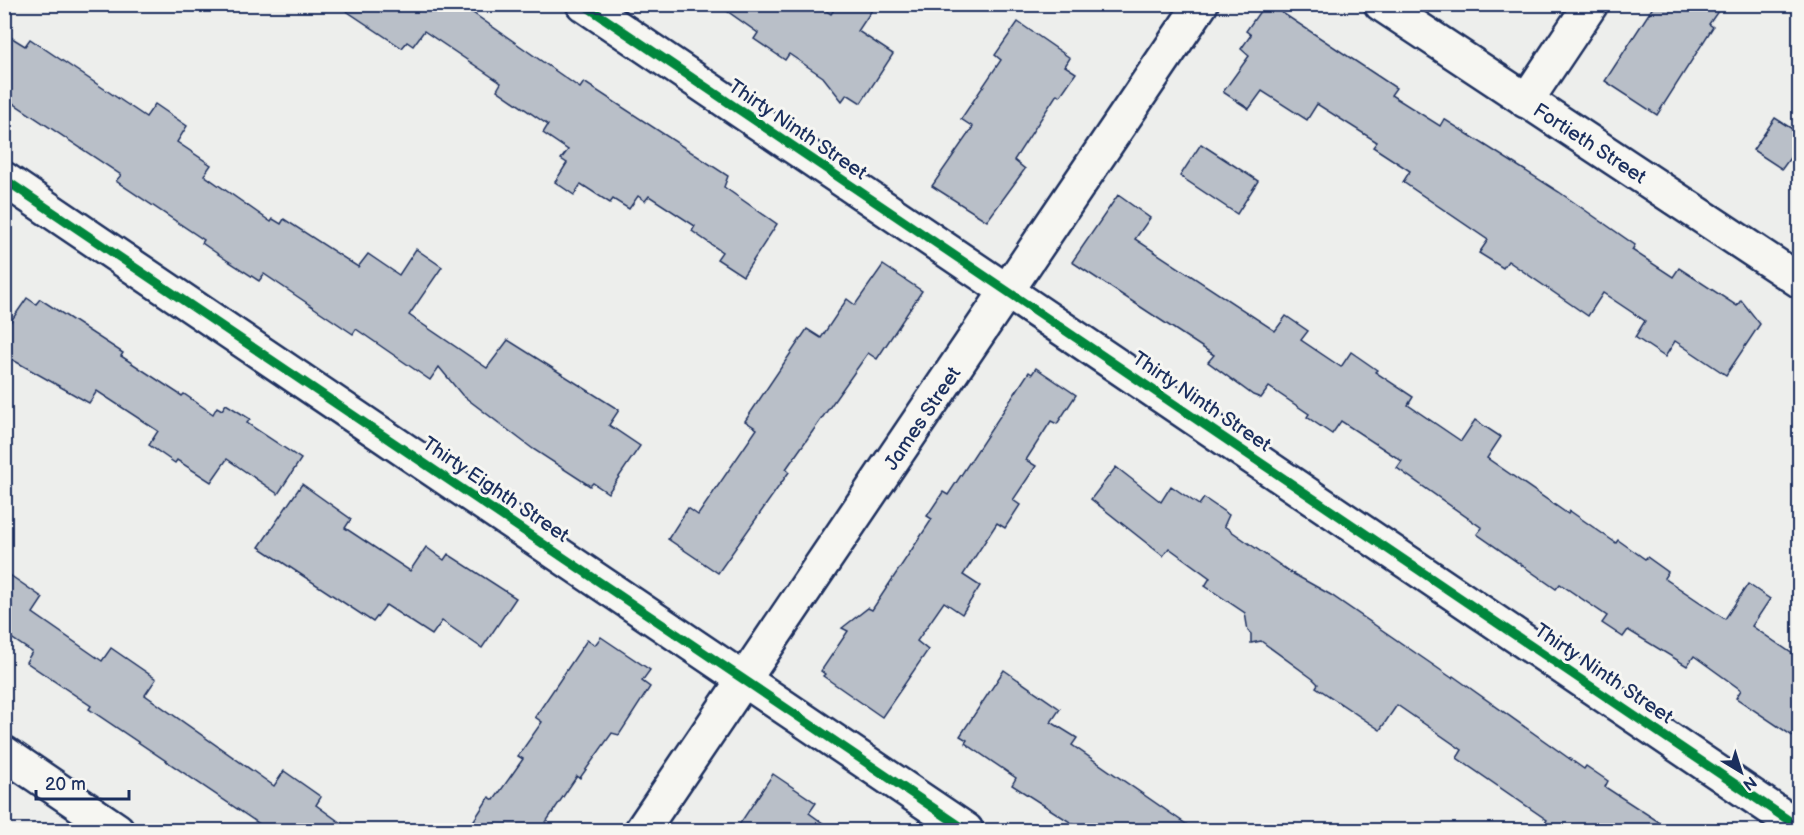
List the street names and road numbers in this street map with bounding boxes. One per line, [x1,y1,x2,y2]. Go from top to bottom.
street label: Thirty Ninth Street [724,75,871,185]
street label: Fortieth Street [1528,98,1650,189]
street label: Thirty Ninth Street [1128,347,1275,457]
street label: James Street [879,362,966,475]
street label: Thirty Eighth Street [418,432,573,548]
street label: Thirty Ninth Street [1530,619,1677,729]

